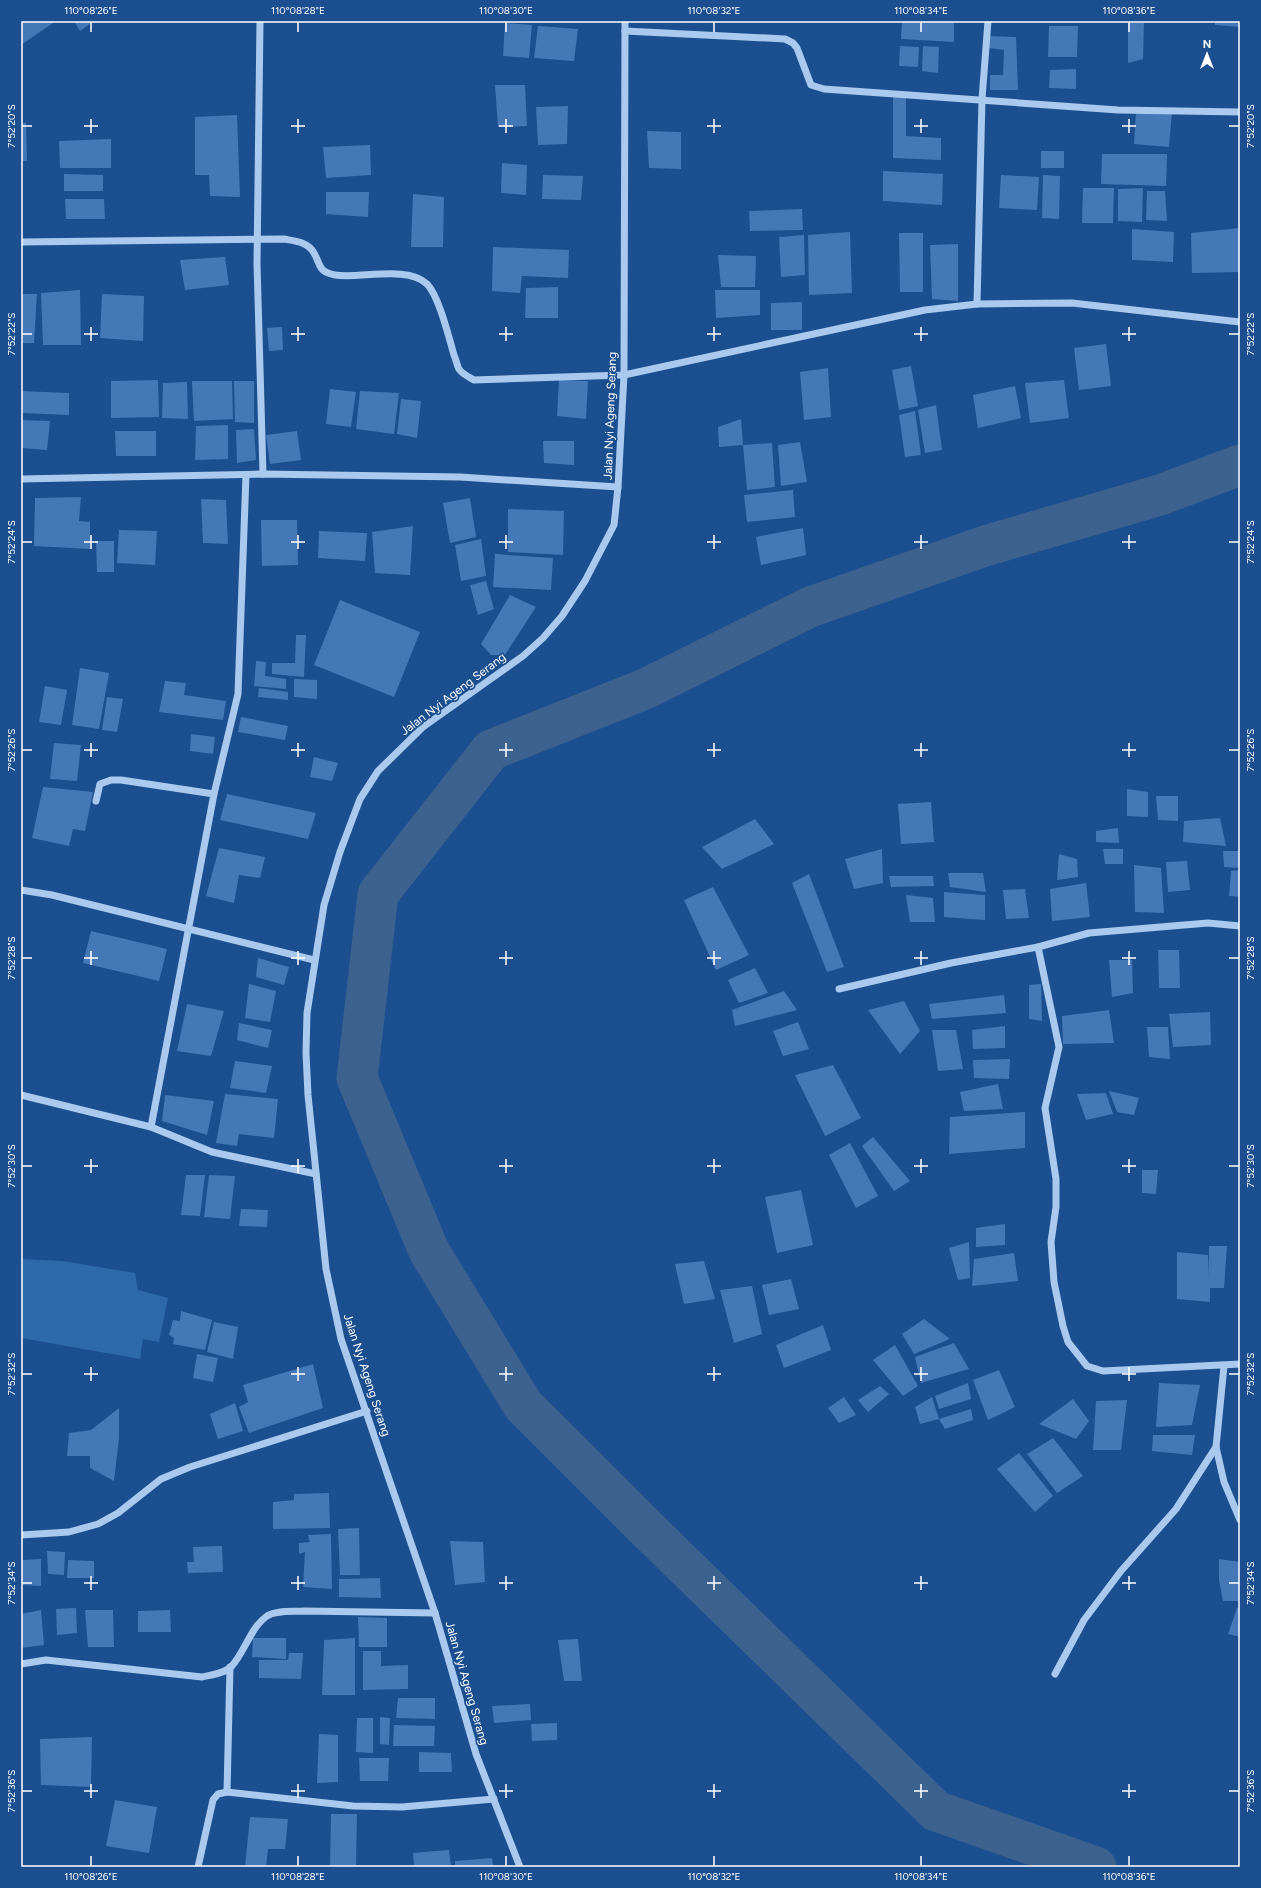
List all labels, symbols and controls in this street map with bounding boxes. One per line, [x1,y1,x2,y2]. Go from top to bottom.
text: 110°08'26"E [64,4,118,17]
text: 110°08'28"E [271,4,325,17]
text: 110°08'30"E [479,4,533,17]
text: 110°08'32"E [687,4,741,17]
text: 110°08'34"E [894,4,948,17]
text: 110°08'36"E [1102,4,1156,17]
north arrow [1187,34,1227,74]
text: N [1203,38,1211,51]
text: 7°52'20"S [5,104,18,148]
text: 7°52'20"S [1244,104,1257,148]
text: 7°52'22"S [5,313,18,355]
text: 7°52'22"S [1244,313,1257,355]
street label: Jalan Nyi Ageng Serang [601,352,619,480]
text: 7°52'24"S [5,520,18,564]
text: 7°52'24"S [1244,520,1257,564]
street label: Jalan Nyi Ageng Serang [398,650,508,738]
text: 7°52'26"S [5,729,18,772]
text: 7°52'26"S [1244,729,1257,772]
text: 7°52'28"S [5,936,18,980]
text: 7°52'28"S [1244,936,1257,980]
text: 7°52'30"S [5,1144,18,1188]
text: 7°52'30"S [1244,1144,1257,1188]
street label: Jalan Nyi Ageng Serang [341,1312,393,1438]
text: 7°52'32"S [5,1353,18,1395]
text: 7°52'32"S [1244,1353,1257,1395]
text: 7°52'34"S [5,1561,18,1605]
text: 7°52'34"S [1244,1561,1257,1605]
street label: Jalan Nyi Ageng Serang [443,1619,491,1747]
text: 7°52'36"S [5,1770,18,1812]
text: 7°52'36"S [1244,1770,1257,1812]
text: 110°08'26"E [64,1870,118,1883]
text: 110°08'28"E [271,1870,325,1883]
text: 110°08'30"E [479,1870,533,1883]
text: 110°08'32"E [687,1870,741,1883]
text: 110°08'34"E [894,1870,948,1883]
text: 110°08'36"E [1102,1870,1156,1883]

